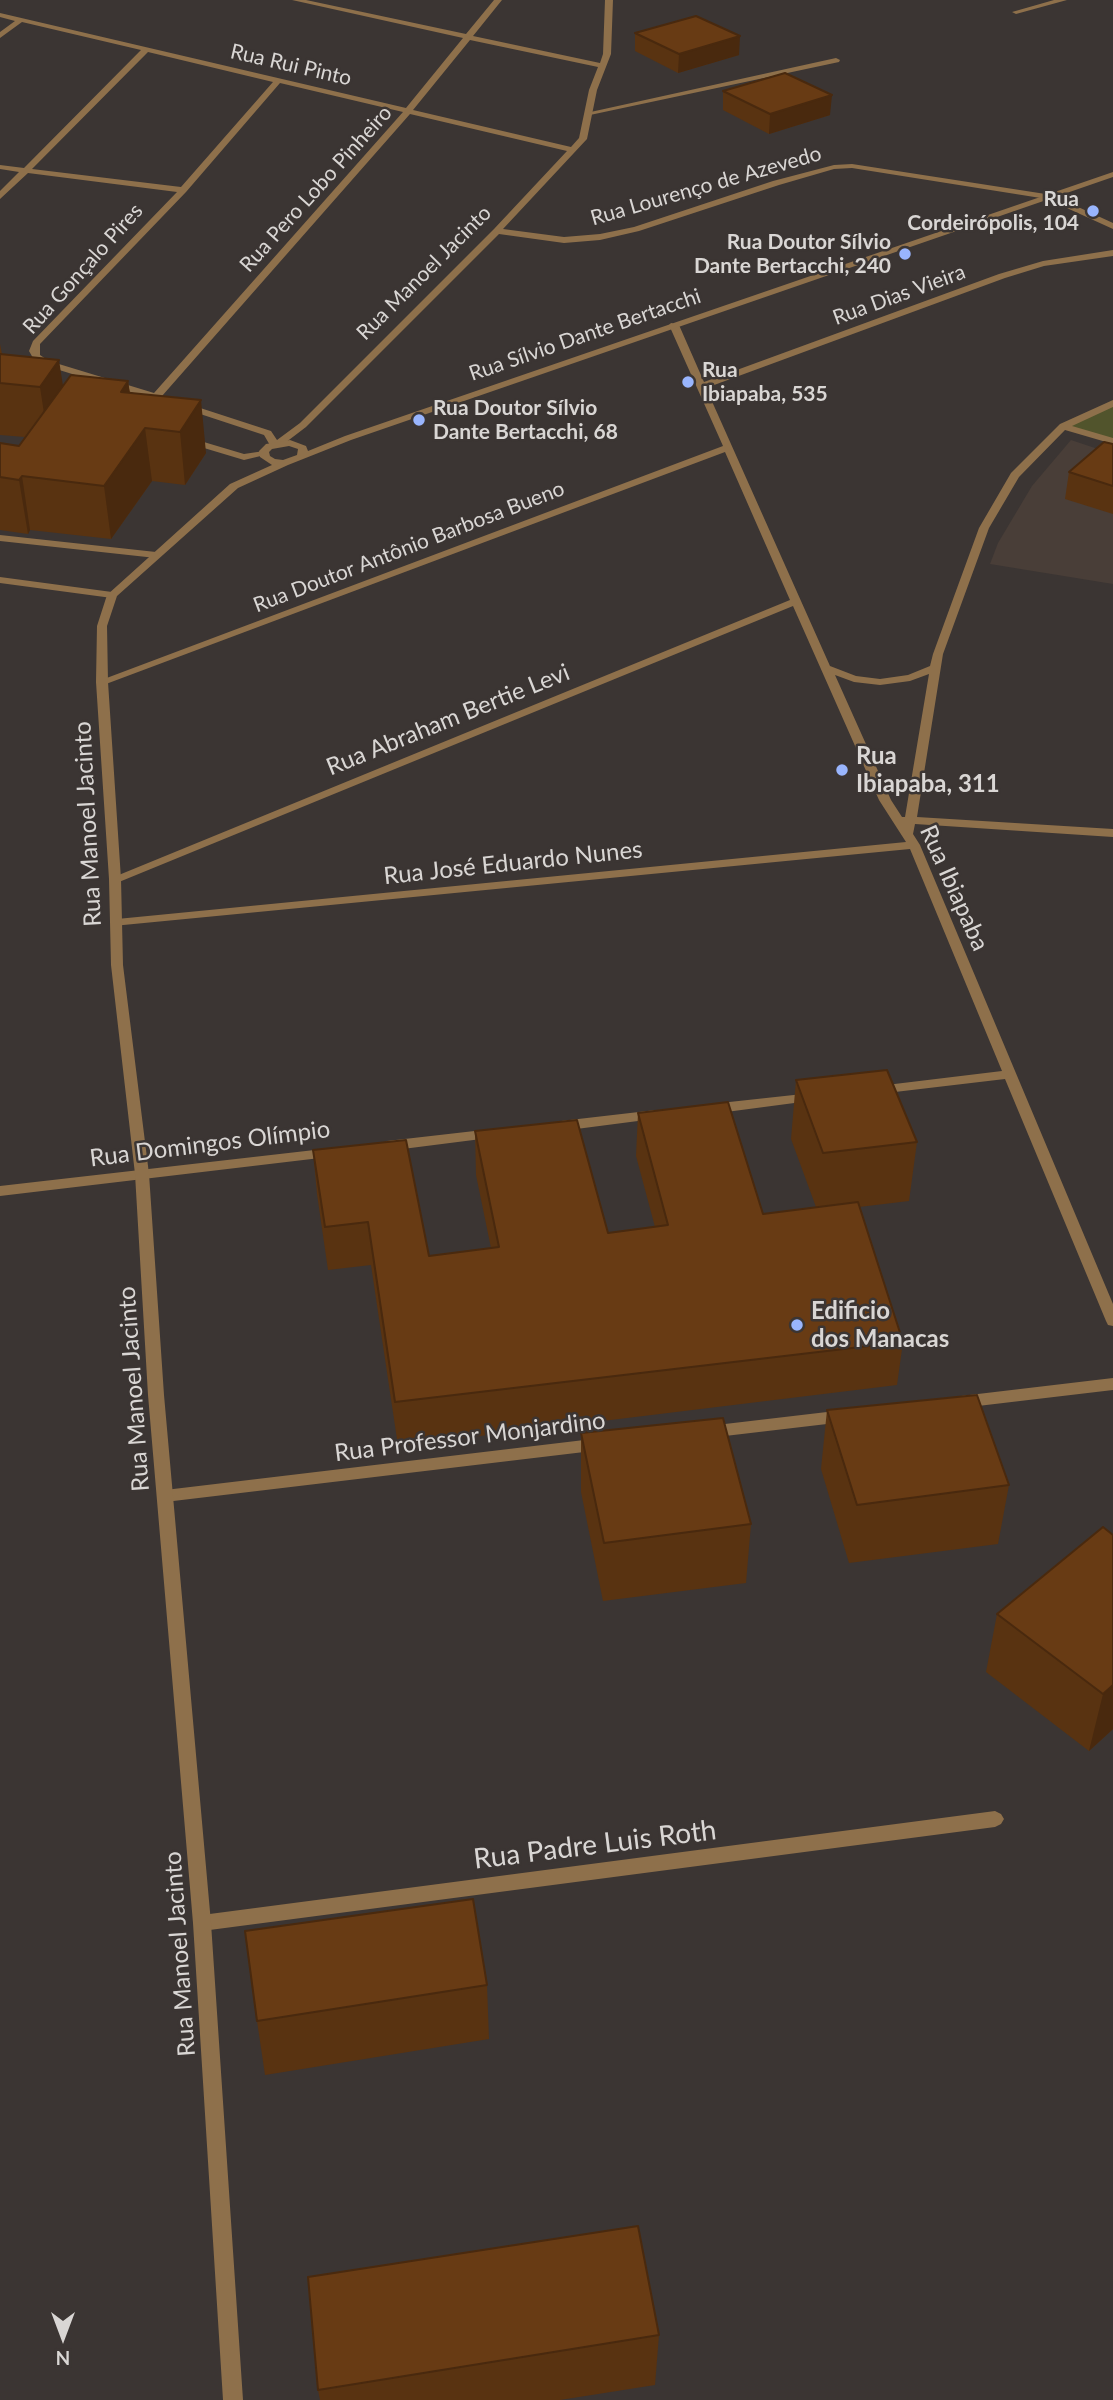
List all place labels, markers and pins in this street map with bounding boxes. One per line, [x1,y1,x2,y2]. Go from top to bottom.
place label: Rua Cordeirópolis, 104 [907,186,1079,236]
marker: Rua Cordeirópolis, 104 [1085,203,1101,219]
place label: Rua Doutor Sílvio Dante Bertacchi, 240 [694,229,891,279]
marker: Rua Doutor Sílvio Dante Bertacchi, 240 [897,246,913,262]
place label: Rua Ibiapaba, 535 [702,357,828,407]
marker: Rua Ibiapaba, 535 [680,374,696,390]
place label: Rua Doutor Sílvio Dante Bertacchi, 68 [433,395,618,445]
marker: Rua Doutor Sílvio Dante Bertacchi, 68 [411,412,427,428]
place label: Rua Ibiapaba, 311 [856,742,1000,798]
marker: Rua Ibiapaba, 311 [834,762,850,778]
place label: Edificio dos Manacas [811,1297,949,1353]
marker: Edificio dos Manacas [789,1317,805,1333]

